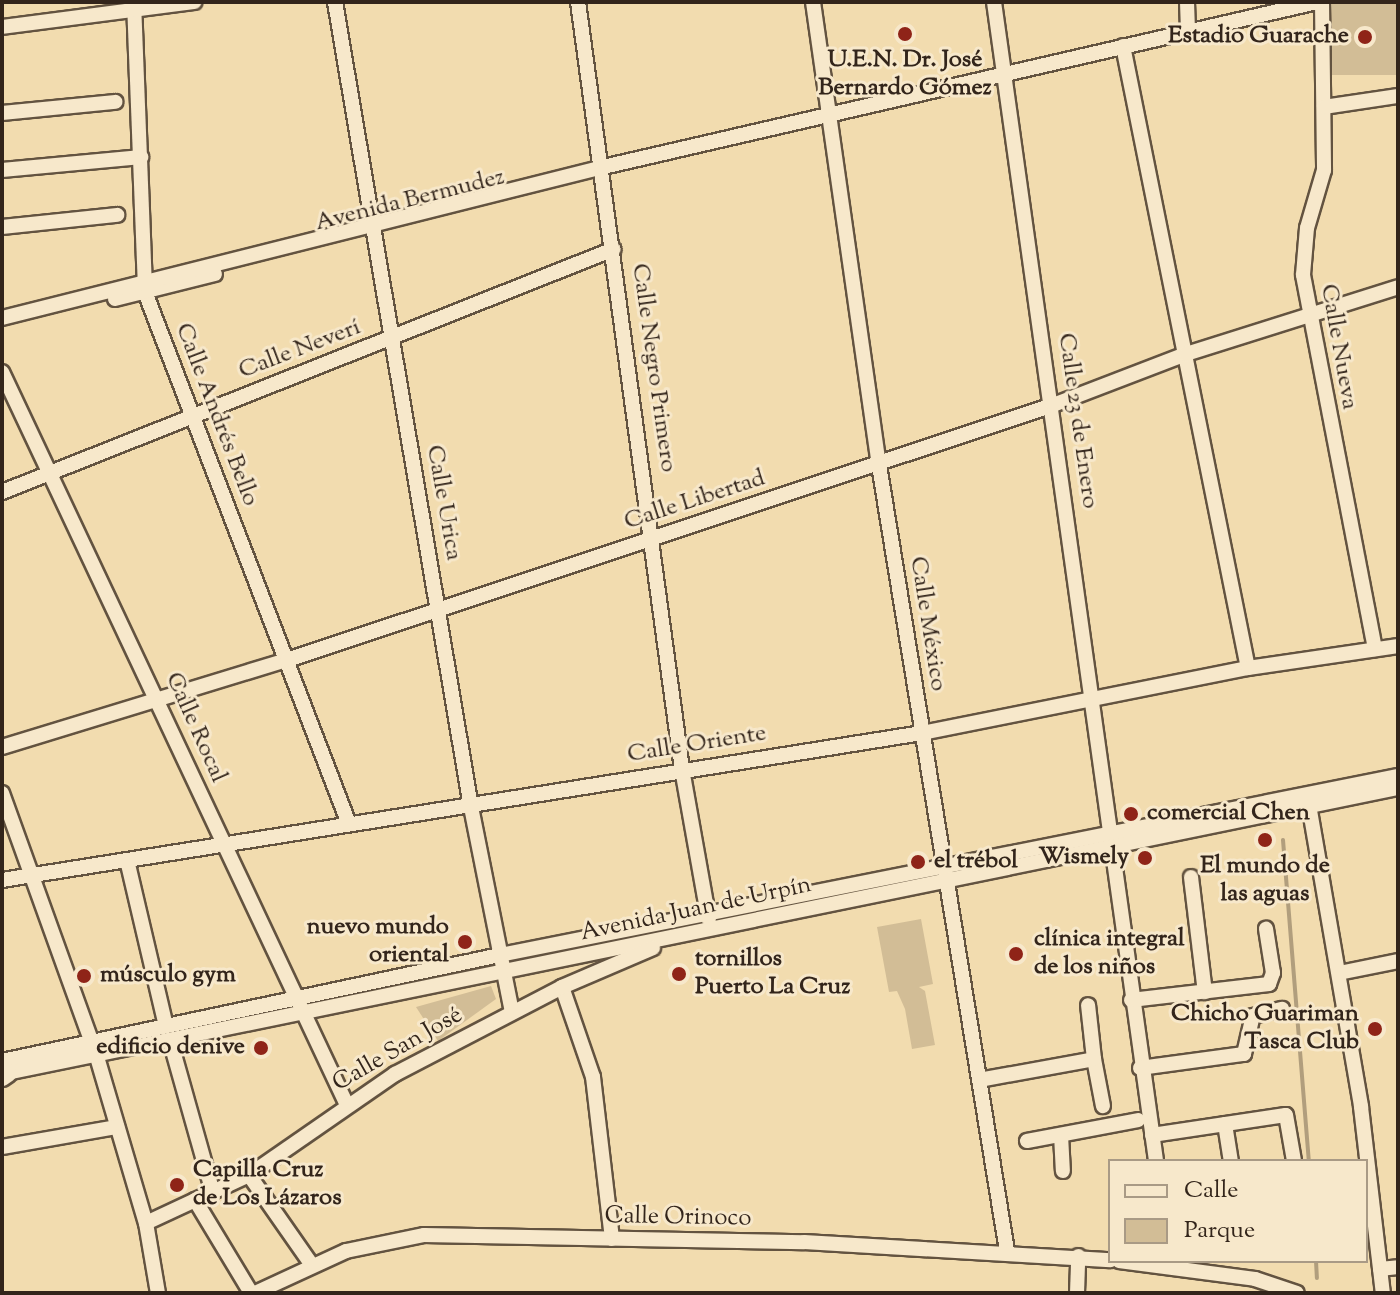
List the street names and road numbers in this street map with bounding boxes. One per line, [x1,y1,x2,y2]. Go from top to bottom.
street label: Avenida Bermudez [312,164,508,238]
street label: Calle Negro Primero [624,262,682,474]
street label: Calle Nueva [1313,282,1363,412]
street label: Calle Neverí [235,314,365,386]
street label: Calle Andrés Bello [168,320,264,510]
street label: Calle 23 de Enero [1050,331,1104,511]
street label: Calle Urica [419,443,467,563]
street label: Calle Libertad [621,465,769,537]
street label: Calle México [902,555,952,693]
street label: Calle Rocal [158,668,232,788]
street label: Calle Oriente [626,720,768,770]
street label: Avenida Juan de Urpín [578,871,814,949]
street label: Calle San José [328,1001,468,1099]
street label: Calle Orinoco [604,1202,752,1234]

